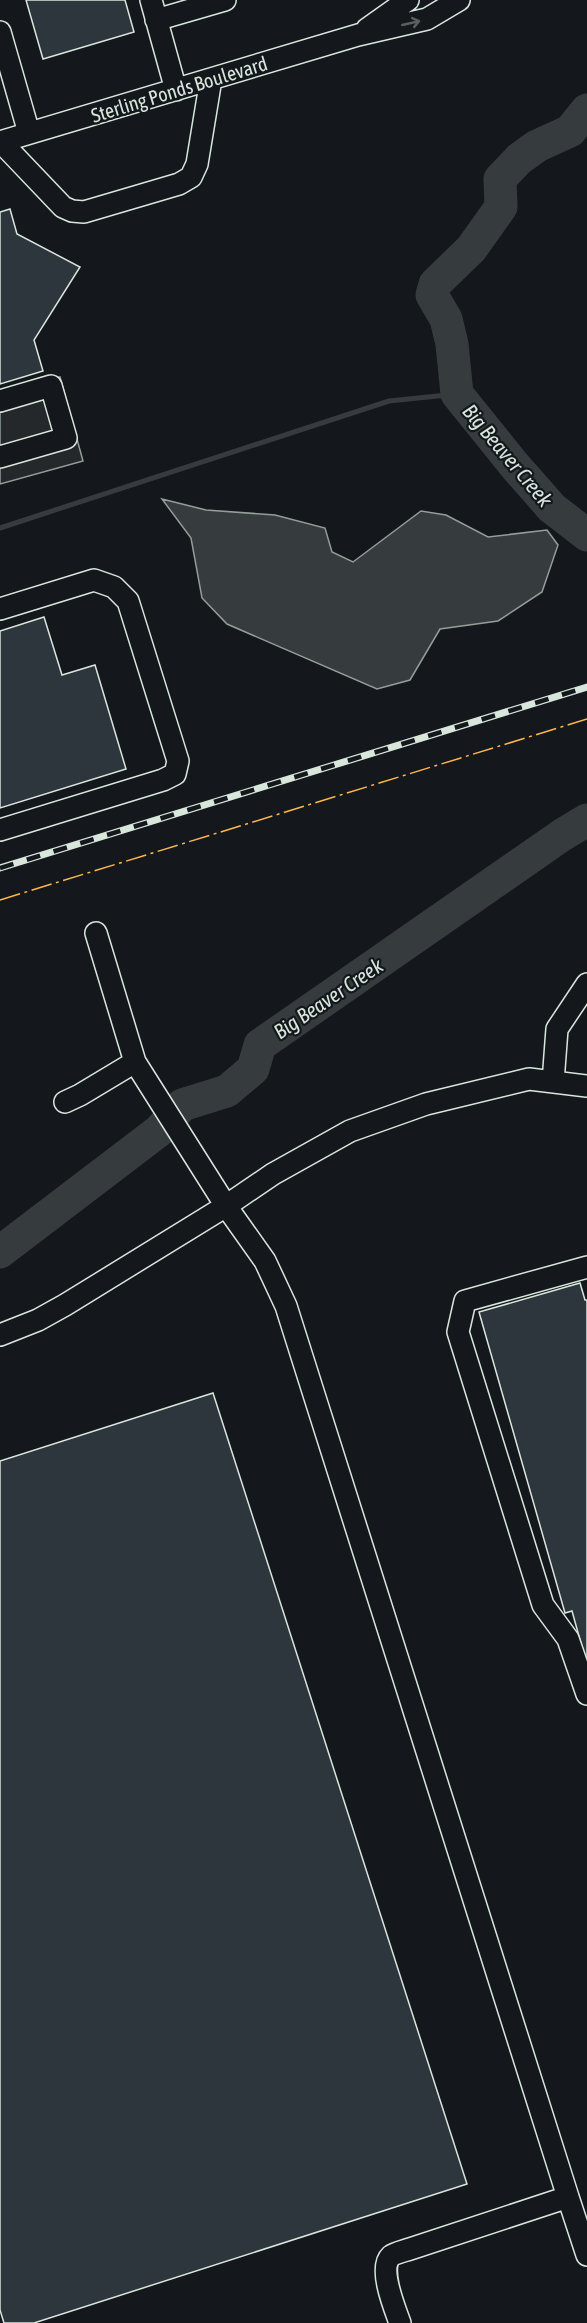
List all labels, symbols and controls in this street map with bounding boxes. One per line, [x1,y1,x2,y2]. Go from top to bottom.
one-way arrow [400,17,420,28]
street label: Sterling Ponds Boulevard [88,51,270,127]
water label: Big Beaver Creek [458,399,558,512]
water label: Big Beaver Creek [269,952,388,1043]

